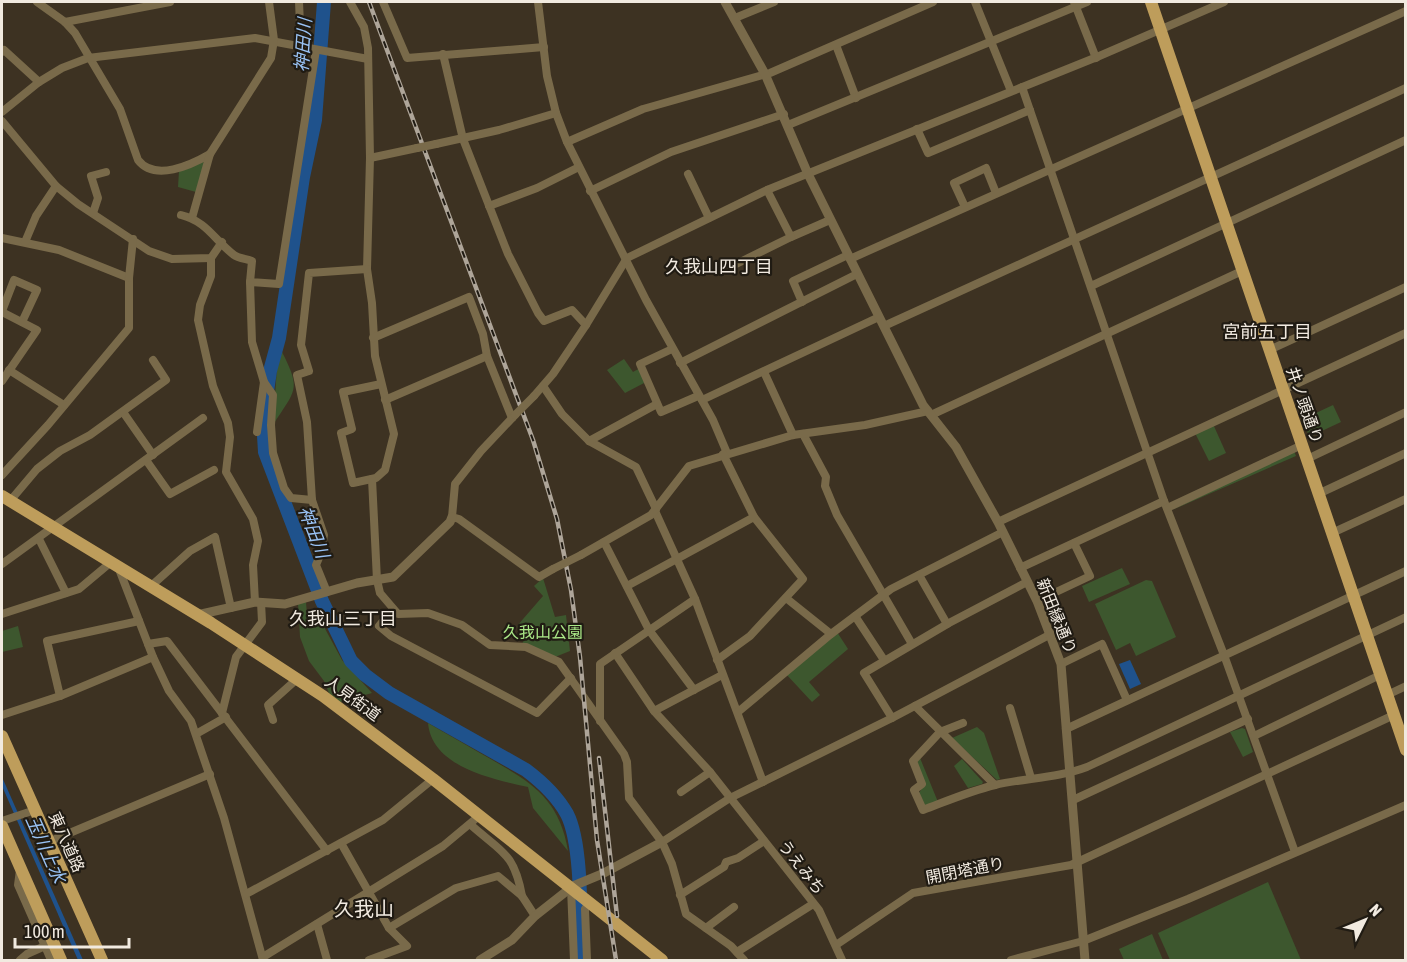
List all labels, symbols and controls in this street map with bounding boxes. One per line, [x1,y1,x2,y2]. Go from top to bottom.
water label: 神田川 [291,15,315,73]
district label: 久我山四丁目 [665,256,773,277]
district label: 宮前五丁目 [1222,321,1312,342]
street label: 井ノ頭通り [1283,364,1327,446]
water label: 神田川 [295,503,334,563]
street label: 新田縁通り [1034,576,1080,656]
district label: 久我山三丁目 [289,608,397,629]
park label: 久我山公園 [503,623,583,641]
street label: 人見街道 [322,672,384,724]
street label: 東八道路 [46,809,88,875]
water label: 玉川上水 [22,812,71,888]
street label: うえみち [775,836,829,898]
street label: 開閉塔通り [924,854,1006,886]
north arrow [1335,890,1395,950]
district label: 久我山 [334,897,394,920]
text: N [1366,900,1386,919]
scale bar [15,911,129,949]
text: 100 m [24,921,65,942]

